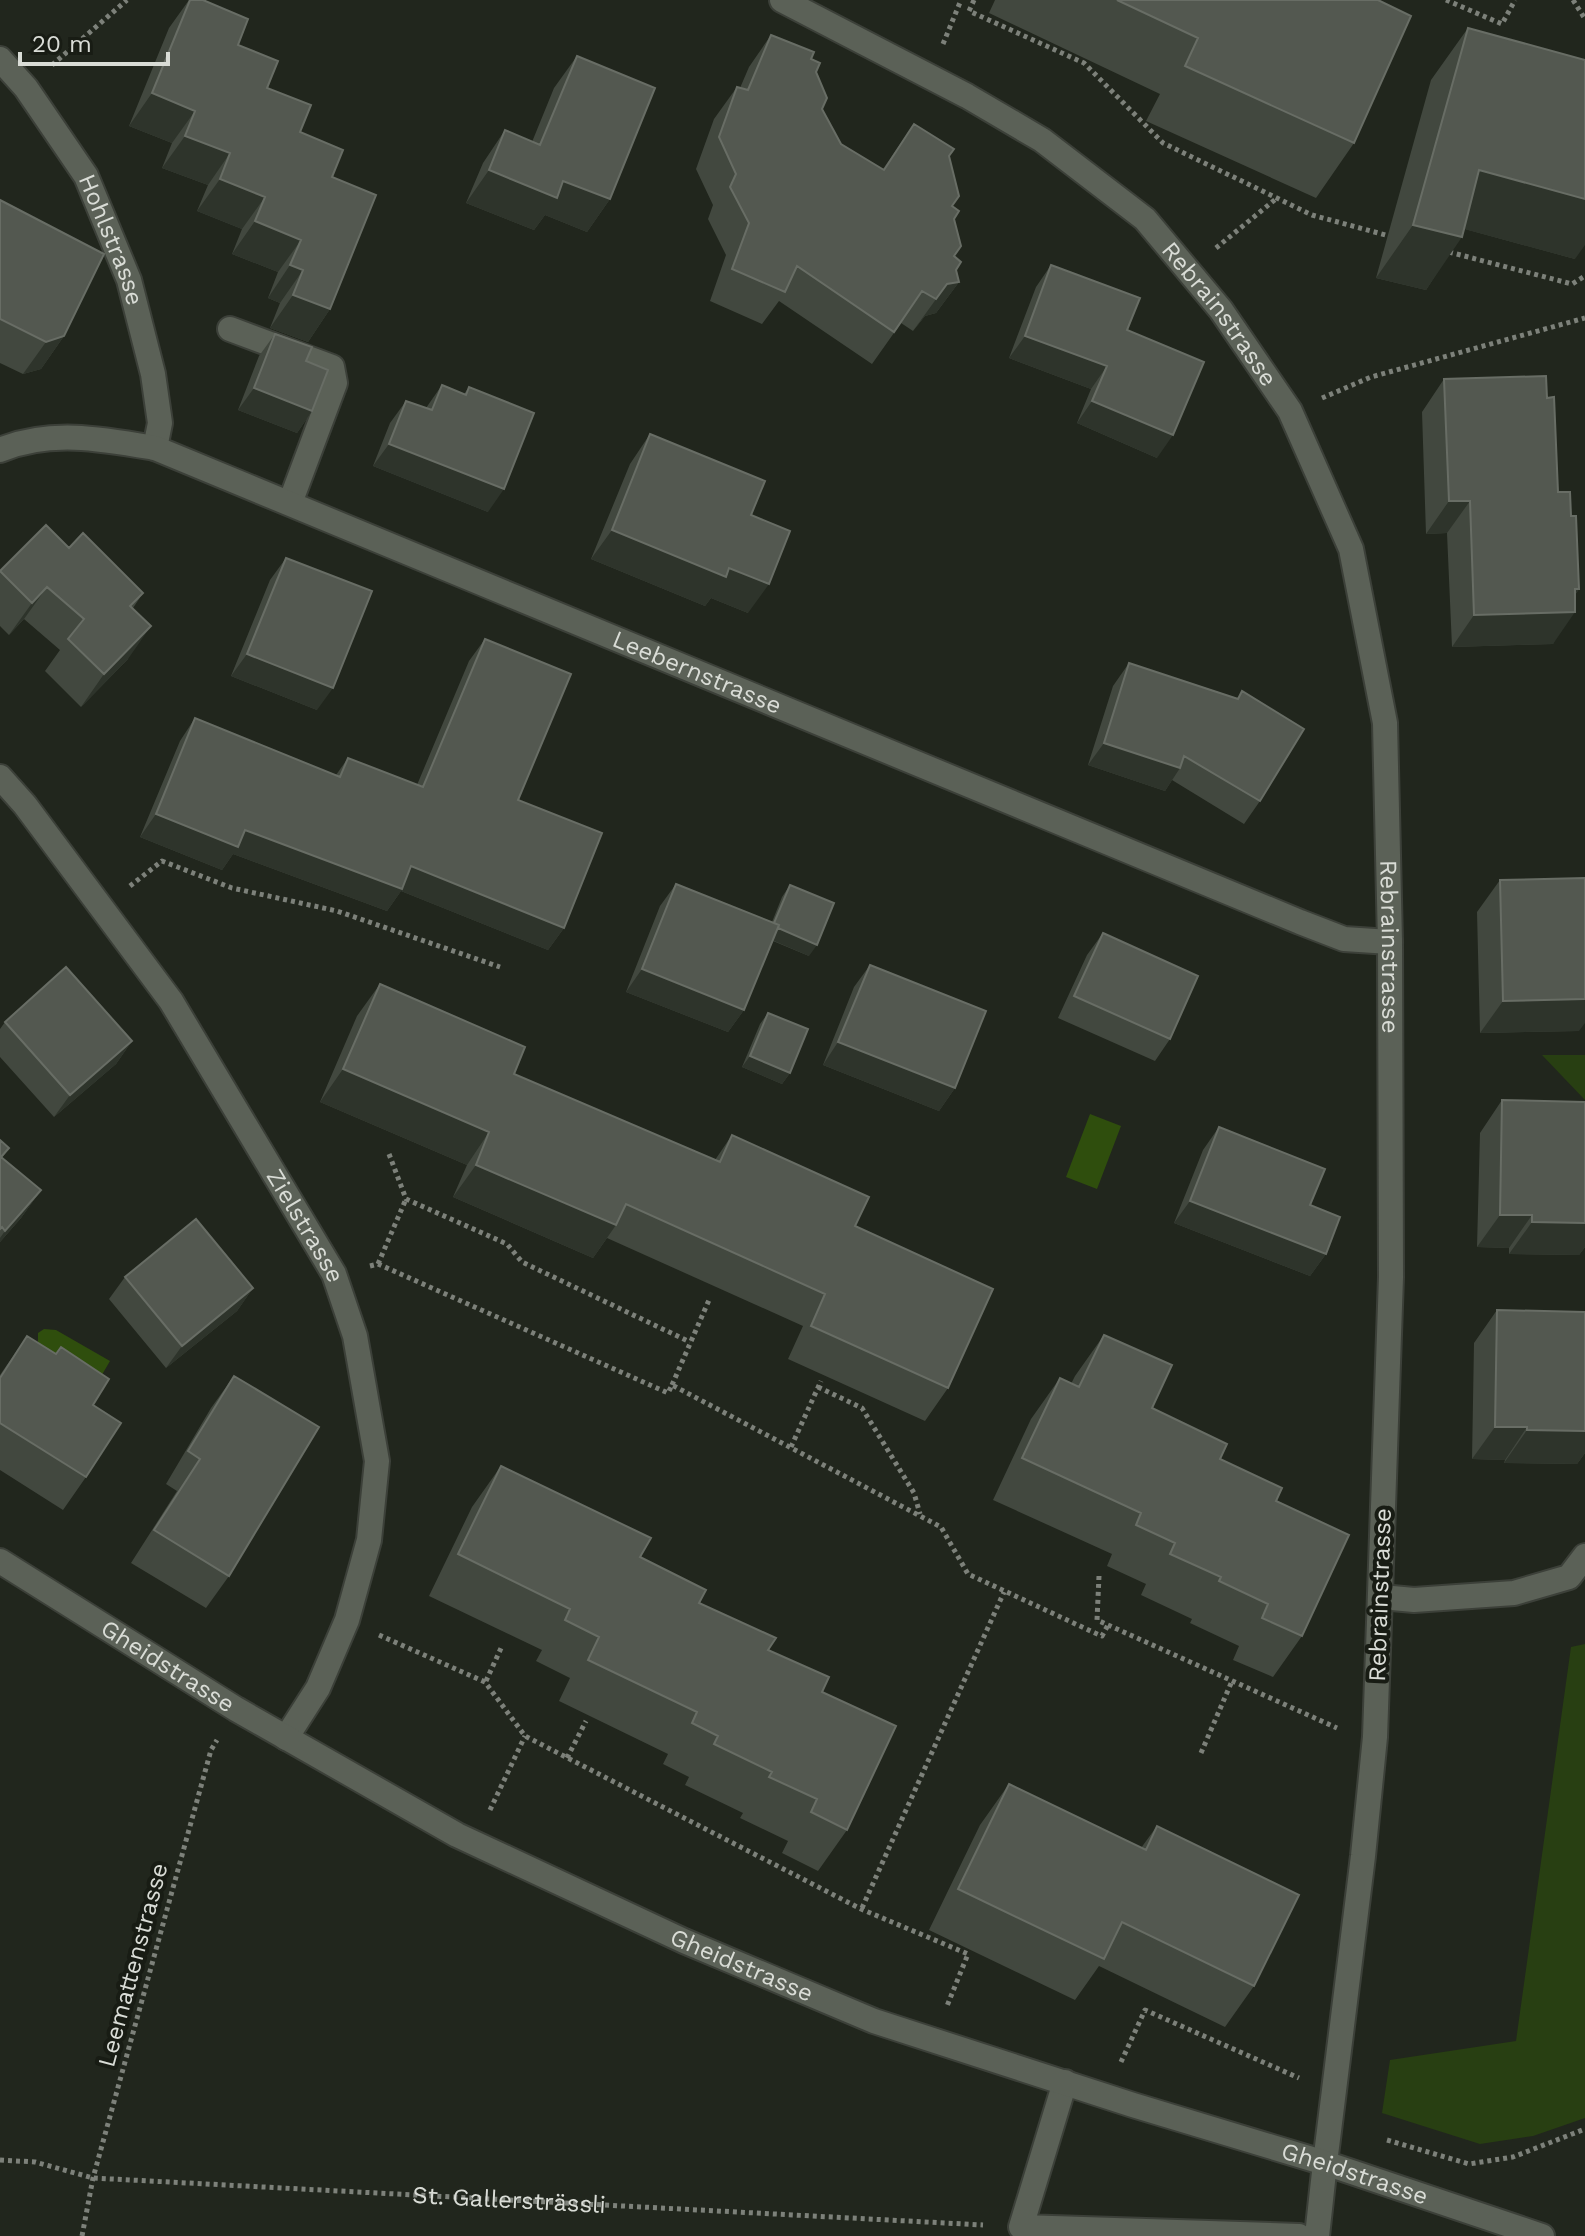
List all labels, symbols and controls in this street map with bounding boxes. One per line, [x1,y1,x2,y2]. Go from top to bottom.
scale bar [20,16,168,66]
text: 20 m [32,30,92,58]
street label: Hohlstrasse [73,170,149,308]
street label: Rebrainstrasse [1156,236,1283,391]
street label: Leebernstrasse [608,625,786,720]
street label: Rebrainstrasse [1374,860,1404,1034]
street label: Zielstrasse [261,1164,350,1286]
street label: Rebrainstrasse [1363,1508,1397,1682]
street label: Gheidstrasse [96,1614,240,1719]
street label: Leemattenstrasse [92,1860,174,2070]
street label: Gheidstrasse [666,1922,817,2008]
street label: Gheidstrasse [1278,2137,1432,2211]
street label: St. Gallersträssli [412,2181,607,2219]

